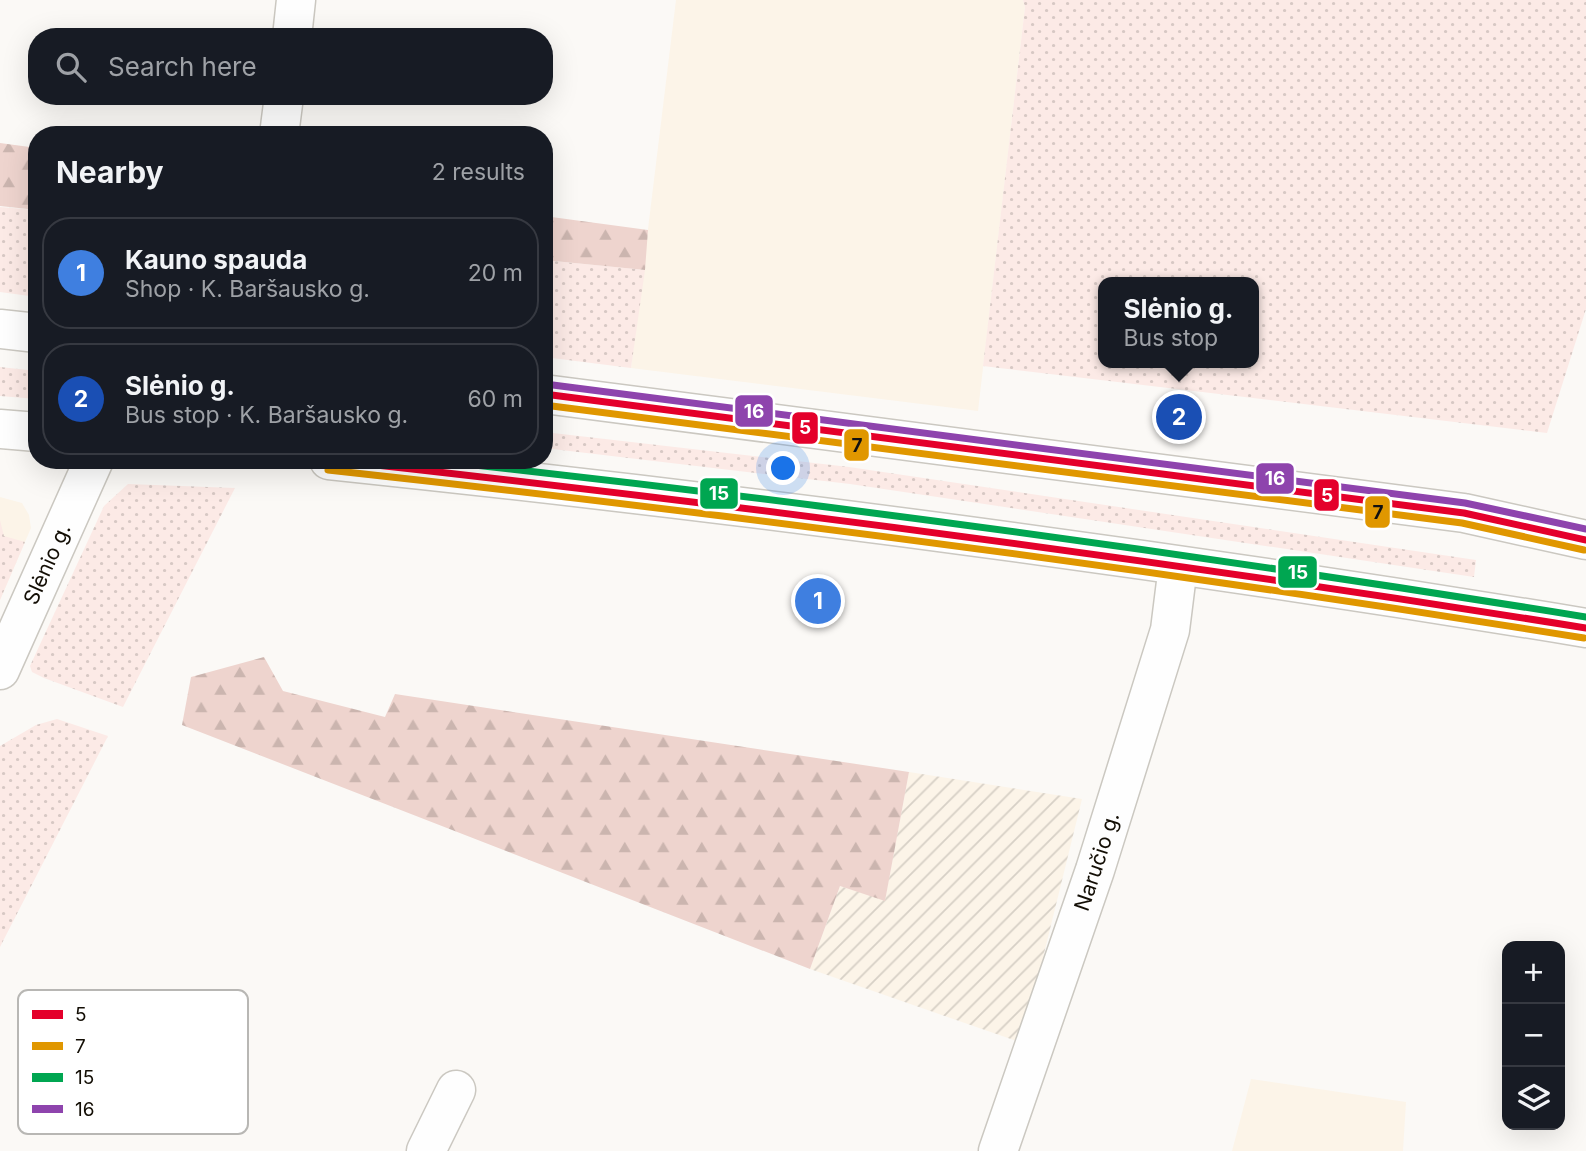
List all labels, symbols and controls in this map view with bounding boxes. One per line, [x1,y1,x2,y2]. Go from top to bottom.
search box [28,28,553,105]
icon: search [52,48,90,86]
text: Search here [108,51,257,82]
text: Nearby [56,154,164,190]
text: 2 results [432,158,525,186]
text: Kauno spauda [125,244,307,275]
text: 1 [76,259,86,287]
text: 20 m [468,259,523,287]
text: Shop · K. Baršausko g. [125,275,370,303]
popup [1098,277,1259,368]
text: Slėnio g. [1123,293,1234,324]
text: Bus stop [1123,324,1218,352]
text: Slėnio g. [125,370,235,401]
text: 2 [74,385,88,413]
text: 60 m [468,385,523,413]
pin: 2 [1156,391,1202,443]
line badge: 16 [734,394,774,428]
text: 16 [744,400,764,423]
text: Bus stop · K. Baršausko g. [125,401,408,429]
line badge: 5 [791,411,819,445]
text: 5 [799,416,811,439]
line badge: 7 [843,428,870,462]
text: 7 [851,434,863,457]
your location [766,451,800,485]
line badge: 16 [1255,462,1295,495]
text: 16 [1265,467,1285,490]
line badge: 15 [699,477,739,510]
line badge: 5 [1313,478,1340,512]
text: 15 [709,482,729,505]
text: 5 [1321,484,1333,507]
line badge: 7 [1364,495,1391,529]
text: 7 [1372,501,1384,524]
street label: Slėnio g. [18,520,76,608]
line badge: 15 [1277,555,1318,589]
text: 15 [1288,561,1308,584]
pin: 1 [795,575,841,627]
street label: Naručio g. [1069,809,1124,914]
map controls [1502,941,1565,1130]
button: + [1502,941,1565,1004]
legend [18,990,248,1134]
text: 5 [75,1003,87,1026]
button: − [1502,1004,1565,1067]
text: 7 [75,1035,86,1058]
text: 15 [75,1066,94,1089]
button: layers [1502,1067,1565,1130]
text: 16 [75,1098,95,1121]

